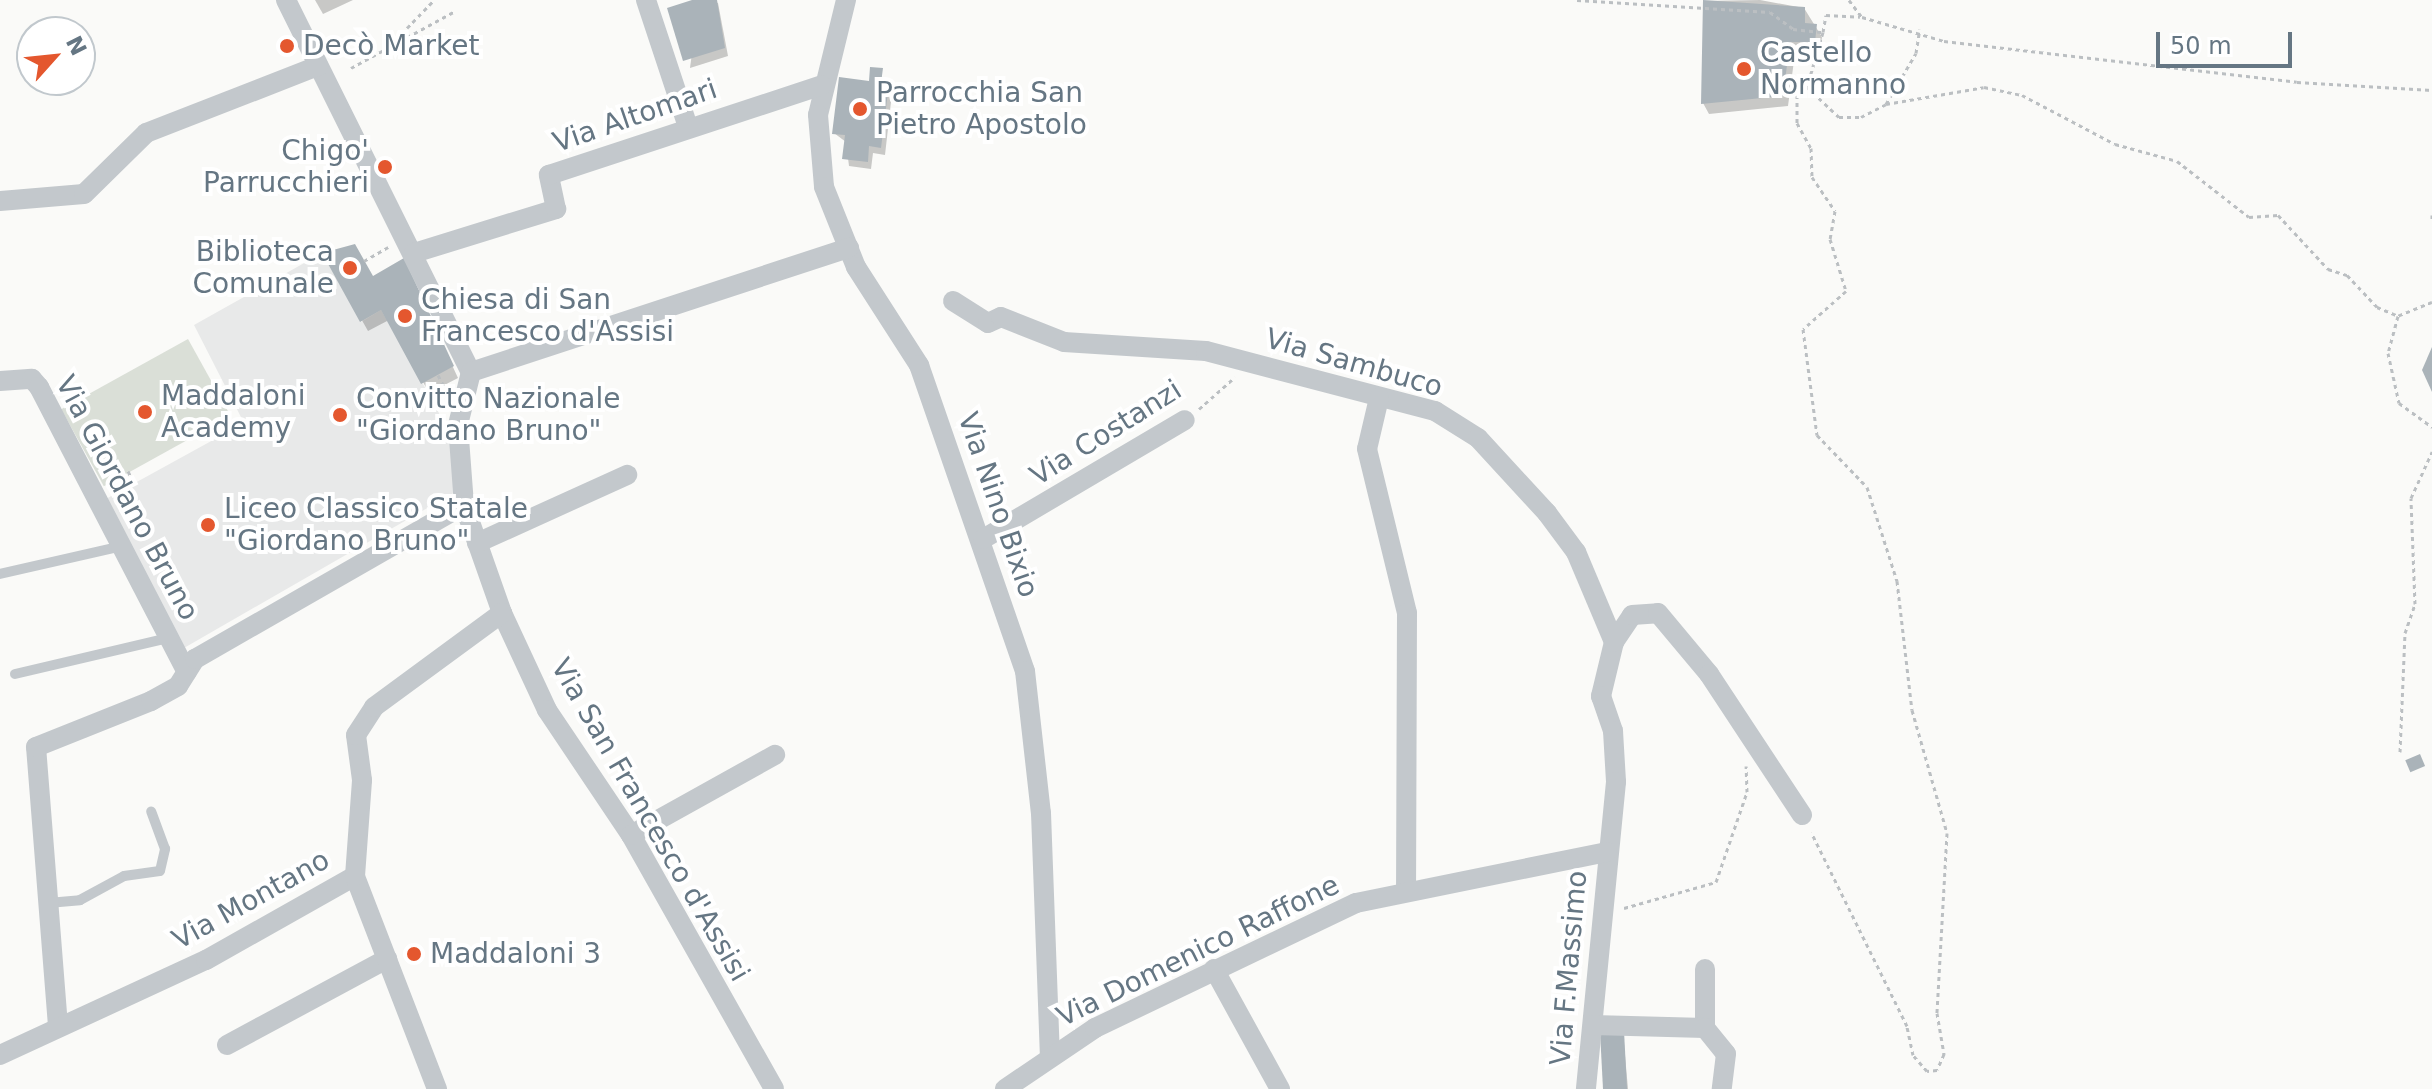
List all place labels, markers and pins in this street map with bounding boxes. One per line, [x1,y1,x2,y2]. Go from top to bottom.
place label: Decò Market [303,29,479,63]
place label: Castello Normanno [1760,36,1906,102]
marker: Decò Market [278,37,296,55]
marker: Castello Normanno [1735,60,1753,78]
place label: Parrocchia San Pietro Apostolo [876,76,1087,142]
marker: Parrocchia San Pietro Apostolo [851,100,869,118]
place label: Chigo' Parrucchieri [203,134,369,200]
marker: Chigo' Parrucchieri [376,158,394,176]
place label: Biblioteca Comunale [192,235,334,301]
marker: Biblioteca Comunale [341,259,359,277]
place label: Chiesa di San Francesco d'Assisi [421,283,674,349]
marker: Chiesa di San Francesco d'Assisi [396,307,414,325]
place label: Maddaloni Academy [161,379,305,445]
place label: Convitto Nazionale "Giordano Bruno" [356,382,620,448]
marker: Maddaloni Academy [136,403,154,421]
marker: Convitto Nazionale "Giordano Bruno" [331,406,349,424]
place label: Liceo Classico Statale "Giordano Bruno" [224,492,528,558]
marker: Liceo Classico Statale "Giordano Bruno" [199,516,217,534]
place label: Maddaloni 3 [430,937,601,971]
marker: Maddaloni 3 [405,945,423,963]

